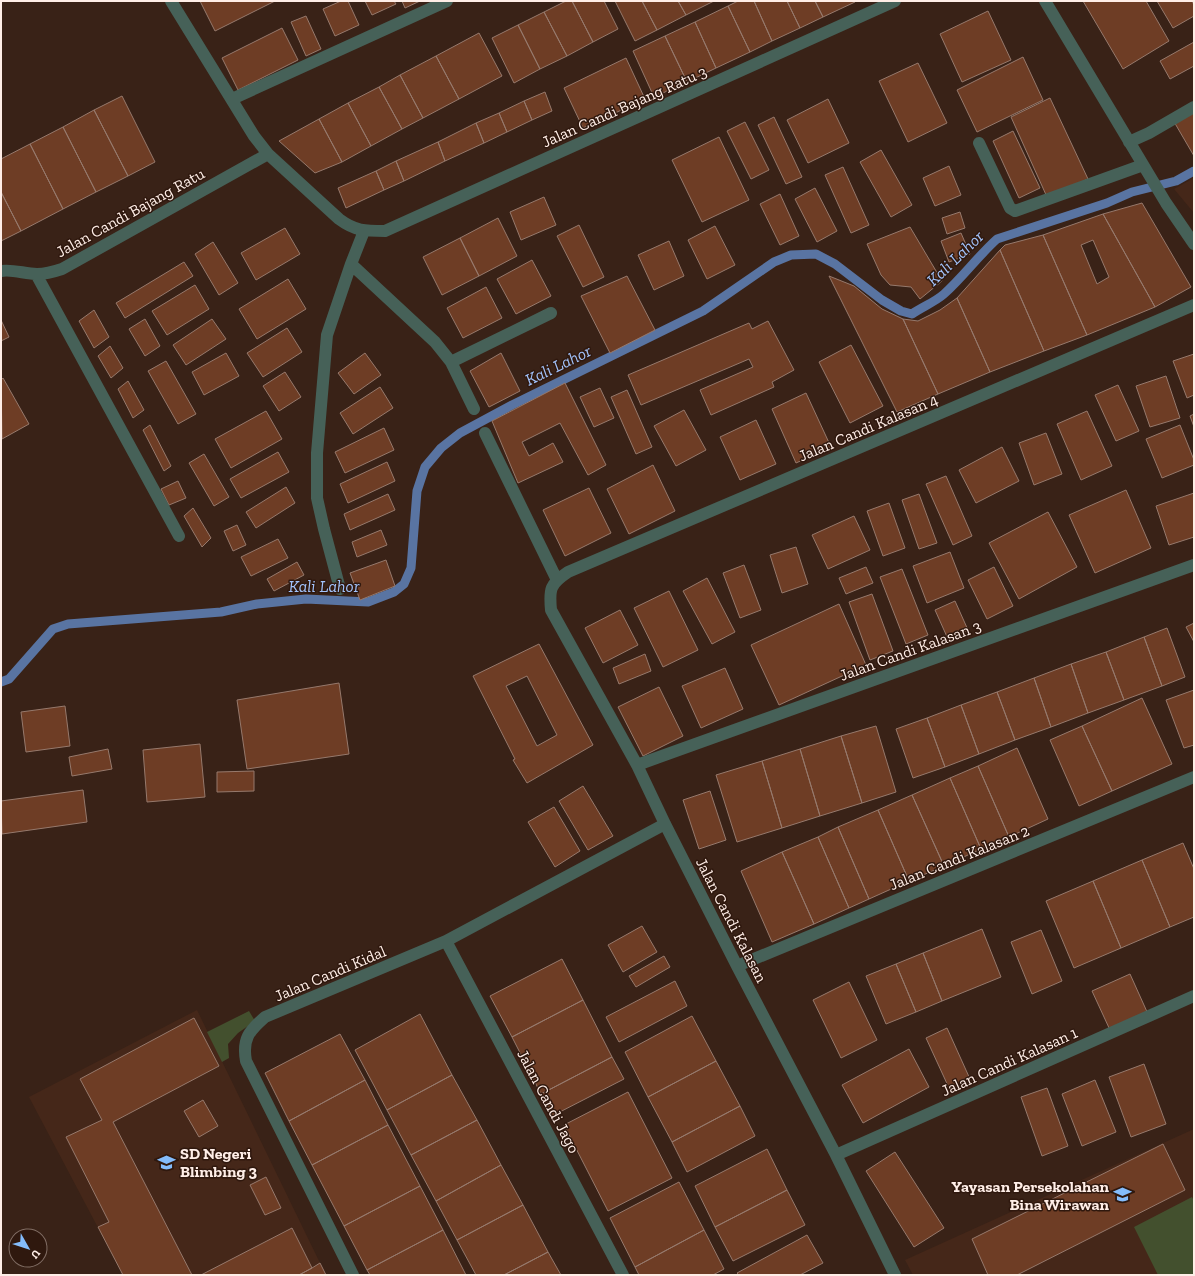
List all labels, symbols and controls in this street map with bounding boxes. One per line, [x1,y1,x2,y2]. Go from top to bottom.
street label: Jalan Candi Bajang Ratu 3 [539,61,710,151]
street label: Jalan Candi Bajang Ratu [53,164,208,261]
water label: Kali Lahor [922,226,988,290]
water label: Kali Lahor [522,340,595,390]
street label: Jalan Candi Kalasan 4 [796,389,941,465]
water label: Kali Lahor [288,576,360,596]
street label: Jalan Candi Kalasan 3 [837,616,984,685]
street label: Jalan Candi Kalasan 2 [886,821,1032,894]
street label: Jalan Candi Kalasan [692,855,772,986]
street label: Jalan Candi Kidal [272,941,389,1005]
street label: Jalan Candi Kalasan 1 [938,1023,1080,1100]
street label: Jalan Candi Jago [513,1046,584,1156]
place label: SD Negeri Blimbing 3 [180,1144,257,1181]
school or university icon: SD Negeri Blimbing 3 [157,1152,177,1172]
place label: Yayasan Persekolahan Bina Wirawan [952,1177,1110,1214]
school or university icon: Yayasan Persekolahan Bina Wirawan [1112,1185,1132,1205]
north arrow [8,1228,48,1268]
text: U [28,1247,43,1261]

